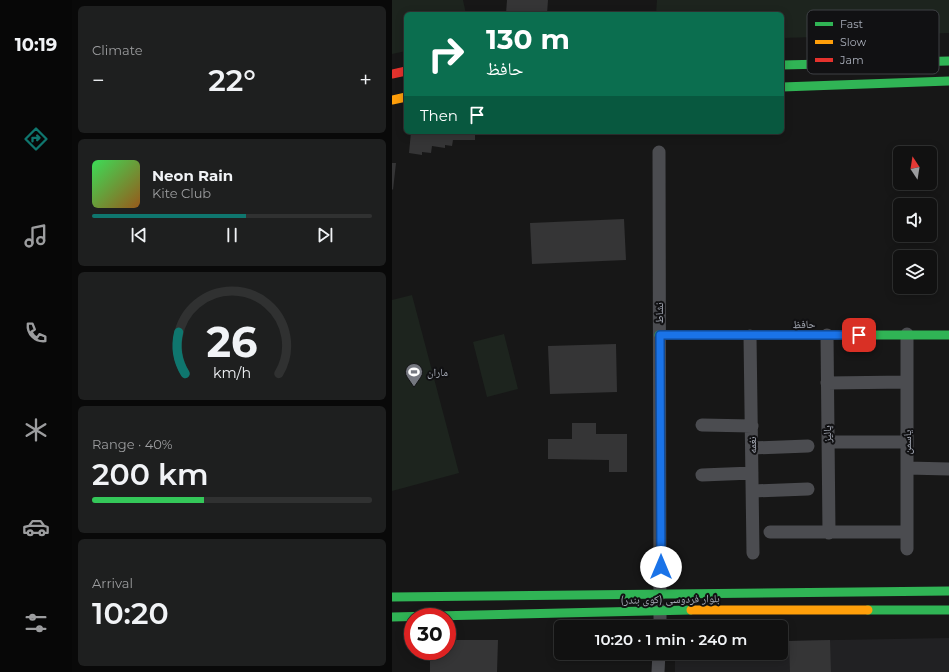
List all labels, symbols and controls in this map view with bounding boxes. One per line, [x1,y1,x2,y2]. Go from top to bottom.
legend [807,10,939,74]
text: Fast [840,17,864,31]
text: 130 m [486,22,570,56]
icon: right [420,28,472,80]
text: 10:19 [15,34,57,56]
text: Slow [840,35,866,49]
text: Climate [92,42,143,58]
text: Jam [839,53,864,67]
text: حافظ [486,58,524,80]
text: 22° [208,62,256,99]
text: − [92,67,105,94]
text: + [359,67,372,94]
icon: arrive [466,104,488,126]
text: Then [420,106,458,125]
icon: directions [22,125,50,153]
north arrow [893,146,937,190]
map controls [893,146,937,294]
text: Neon Rain [152,166,233,185]
text: Kite Club [152,185,211,201]
button: sound [893,198,937,242]
icon: music [22,222,50,250]
icon: previous [128,224,150,246]
icon: pause [221,224,243,246]
icon: next [314,224,336,246]
button: layers [893,250,937,294]
street label: نشاط [652,302,666,324]
text: 26 [206,317,258,367]
street label: حافظ [792,317,816,331]
pin [842,318,876,352]
icon: phone [22,319,50,347]
icon: arrive [848,324,870,346]
sports icon: ماران [404,362,424,387]
text: km/h [213,364,251,382]
place label: ماران [427,365,448,379]
icon: climate [22,416,50,444]
street label: پالیز [820,425,834,444]
street label: یاسمن [900,429,914,454]
text: Range · 40% [92,436,173,452]
street label: نغمه [745,436,759,454]
text: 200 km [92,456,209,493]
icon: car [22,513,50,541]
position arrow [640,546,682,588]
text: Arrival [92,575,133,591]
street label: بلوار فردوسی (کوی بندر) [620,591,720,607]
text: 10:20 [92,595,169,632]
speed limit sign: 30 [404,608,456,660]
icon: filters [22,609,50,637]
text: 10:20 · 1 min · 240 m [595,630,747,649]

